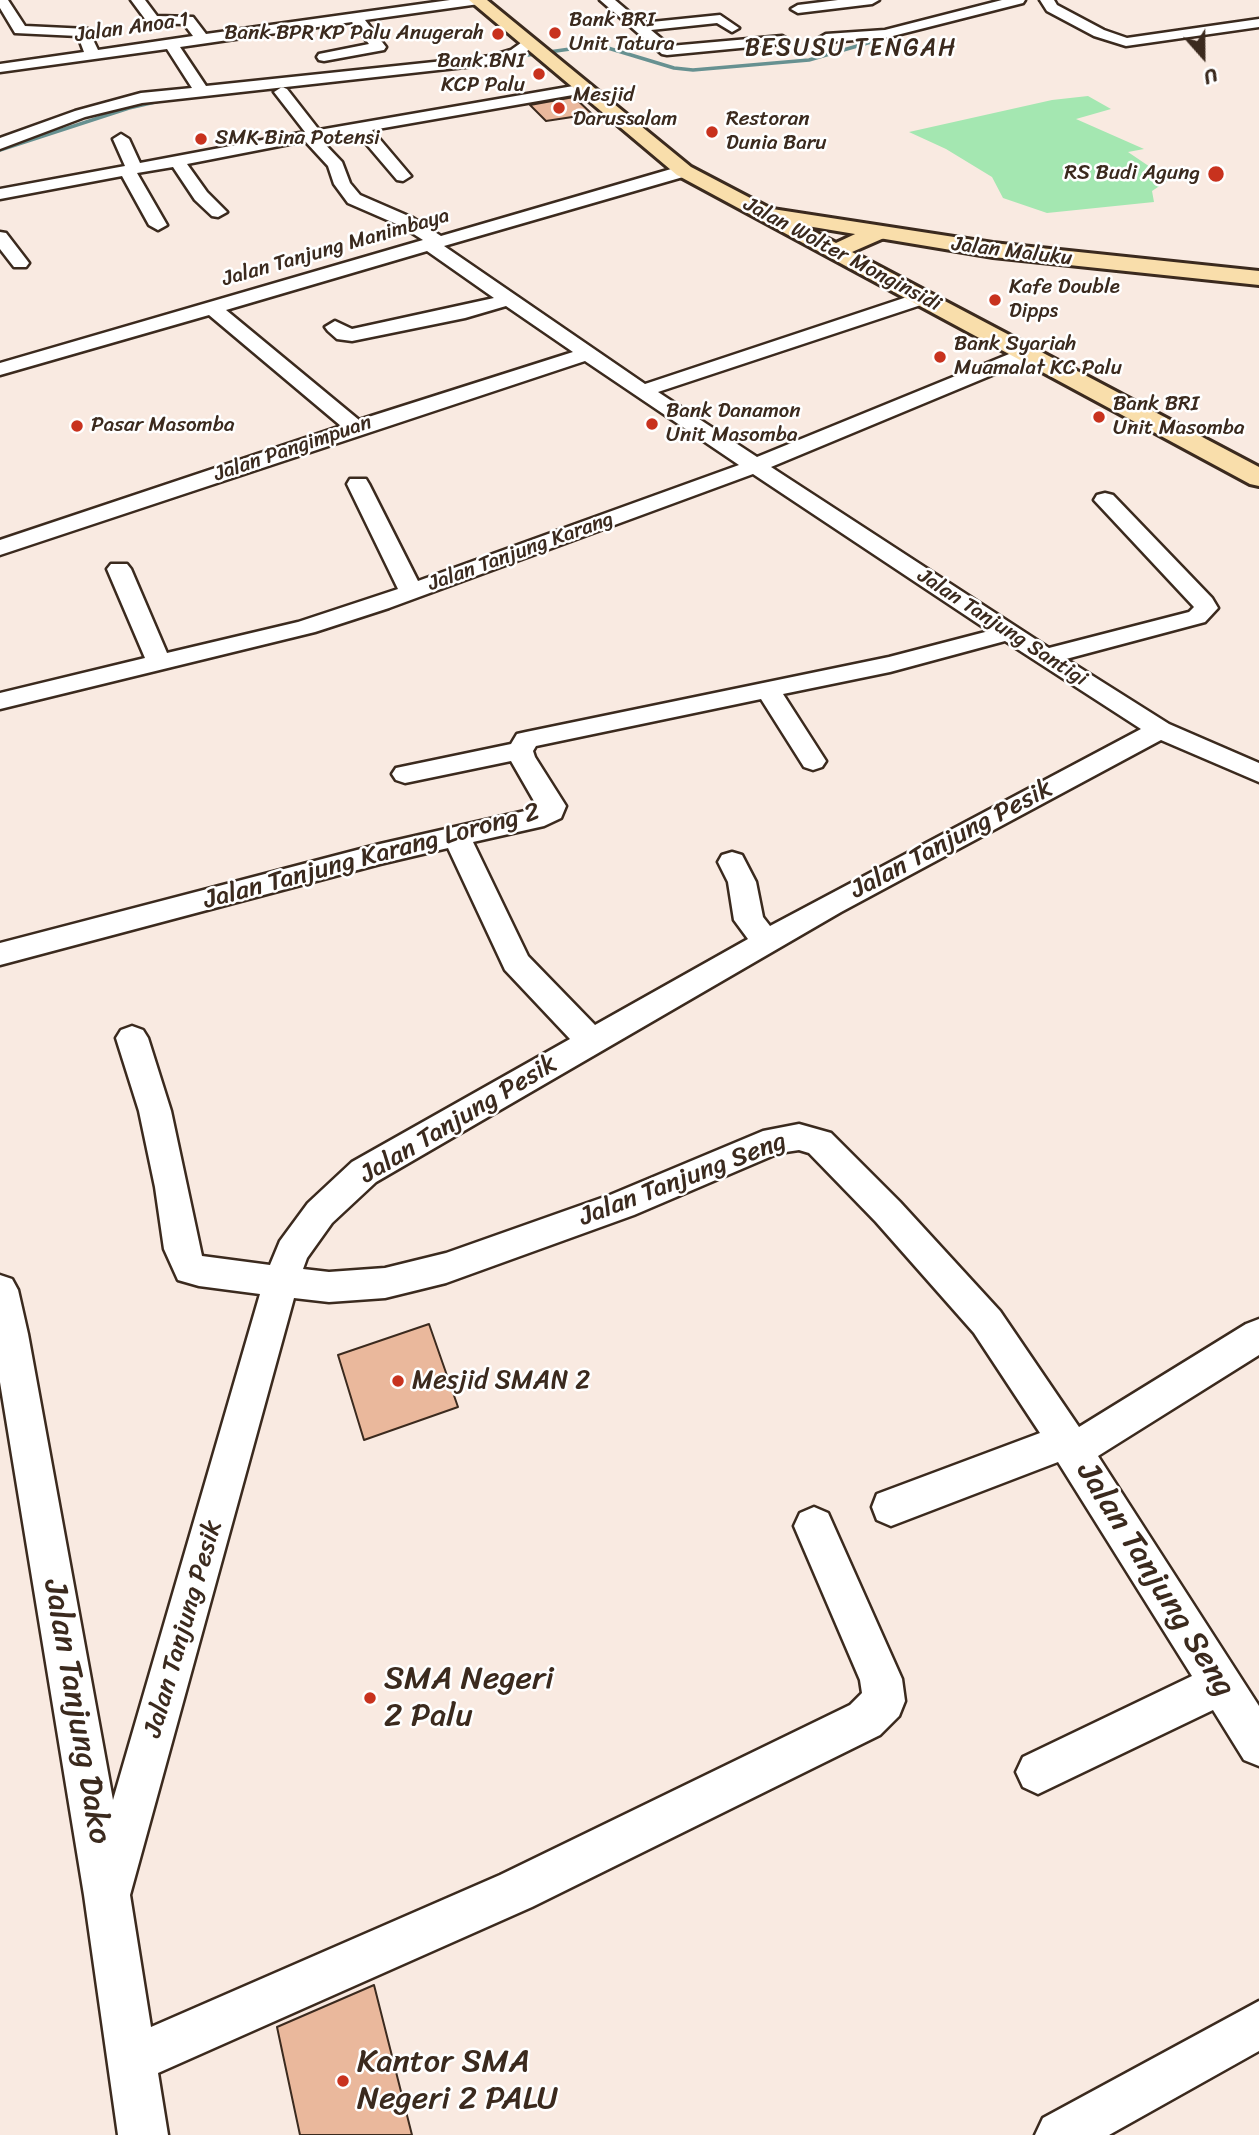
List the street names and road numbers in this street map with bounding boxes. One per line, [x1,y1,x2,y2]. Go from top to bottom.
street label: Jalan Anoa 1 [74,8,190,48]
street label: Jalan Wolter Monginsidi [739,192,945,318]
street label: Jalan Tanjung Manimbaya [220,203,452,293]
street label: Jalan Maluku [950,232,1074,272]
street label: Jalan Pangimpuan [211,410,375,488]
street label: Jalan Tanjung Karang [425,507,617,597]
street label: Jalan Tanjung Santigi [912,564,1092,692]
street label: Jalan Tanjung Pesik [846,774,1058,906]
street label: Jalan Tanjung Karang Lorong 2 [201,797,543,917]
street label: Jalan Tanjung Pesik [355,1049,563,1191]
street label: Jalan Tanjung Seng [575,1126,791,1234]
street label: Jalan Tanjung Seng [1067,1456,1243,1704]
street label: Jalan Tanjung Pesik [138,1517,230,1741]
street label: Jalan Tanjung Dako [34,1577,118,1847]

